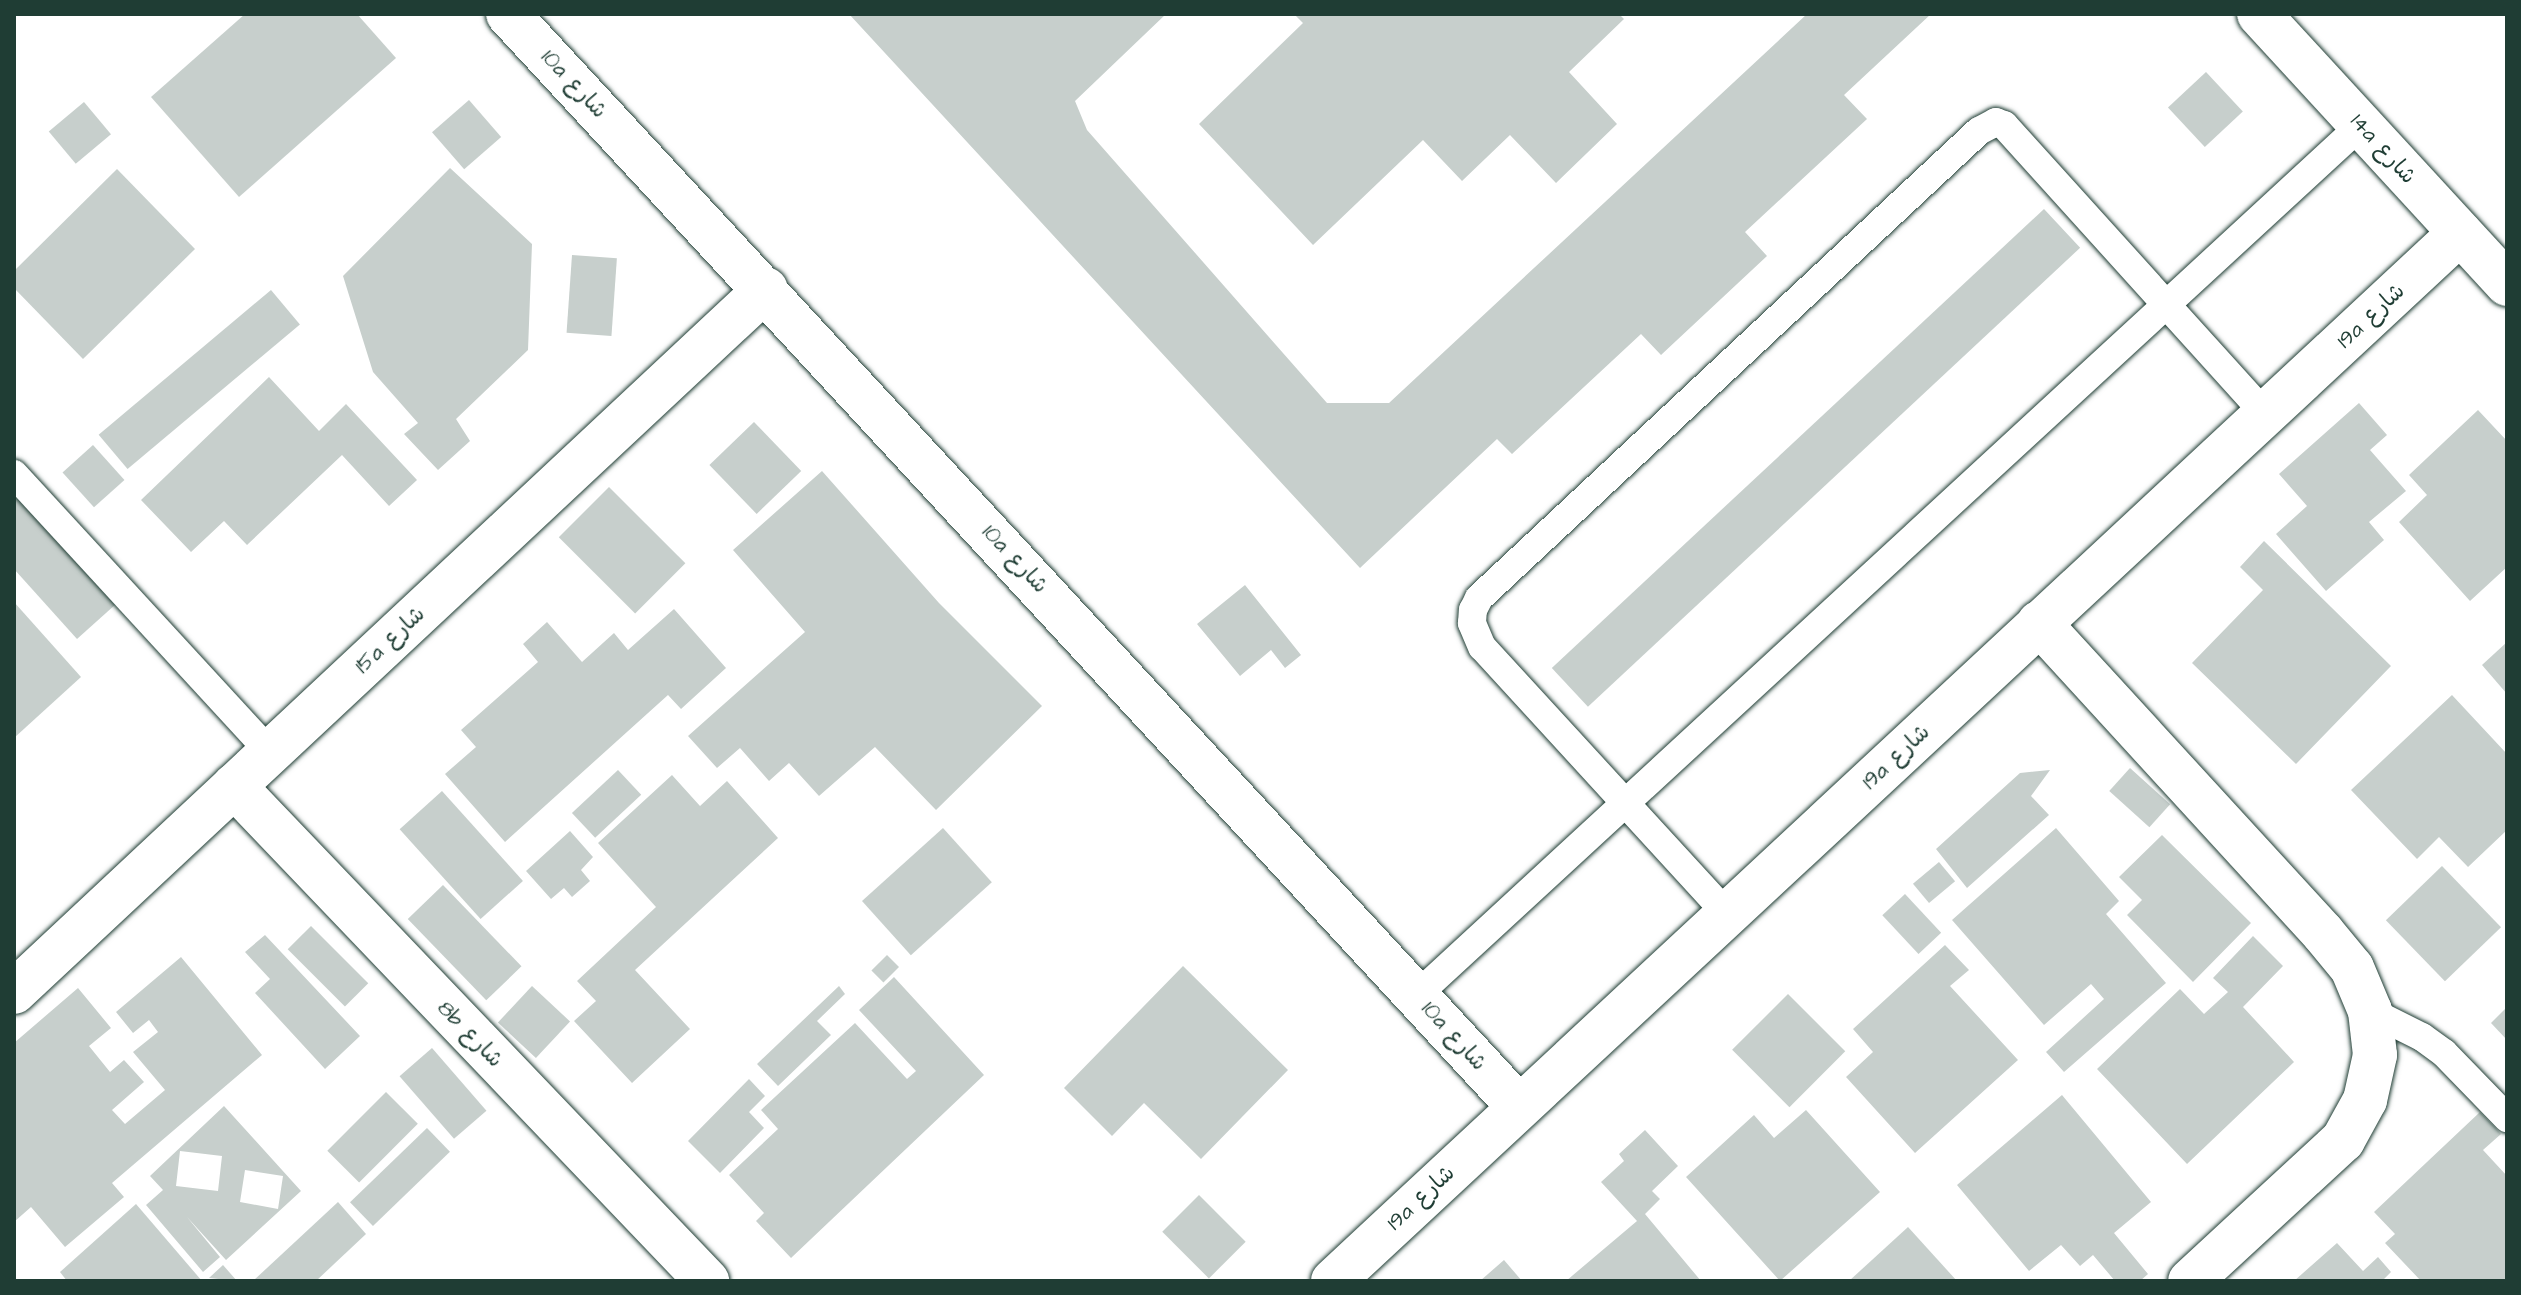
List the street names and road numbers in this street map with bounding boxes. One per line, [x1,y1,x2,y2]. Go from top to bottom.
street label: 10a شارع [536,44,612,124]
street label: 14a شارع [2345,108,2421,190]
street label: 19a شارع [2332,278,2410,354]
street label: 10a شارع [977,519,1053,599]
street label: 15a شارع [350,601,430,679]
street label: 19a شارع [1857,719,1935,795]
street label: 8b شارع [432,995,508,1073]
street label: 10a شارع [1416,996,1492,1076]
street label: 19a شارع [1382,1160,1460,1236]

